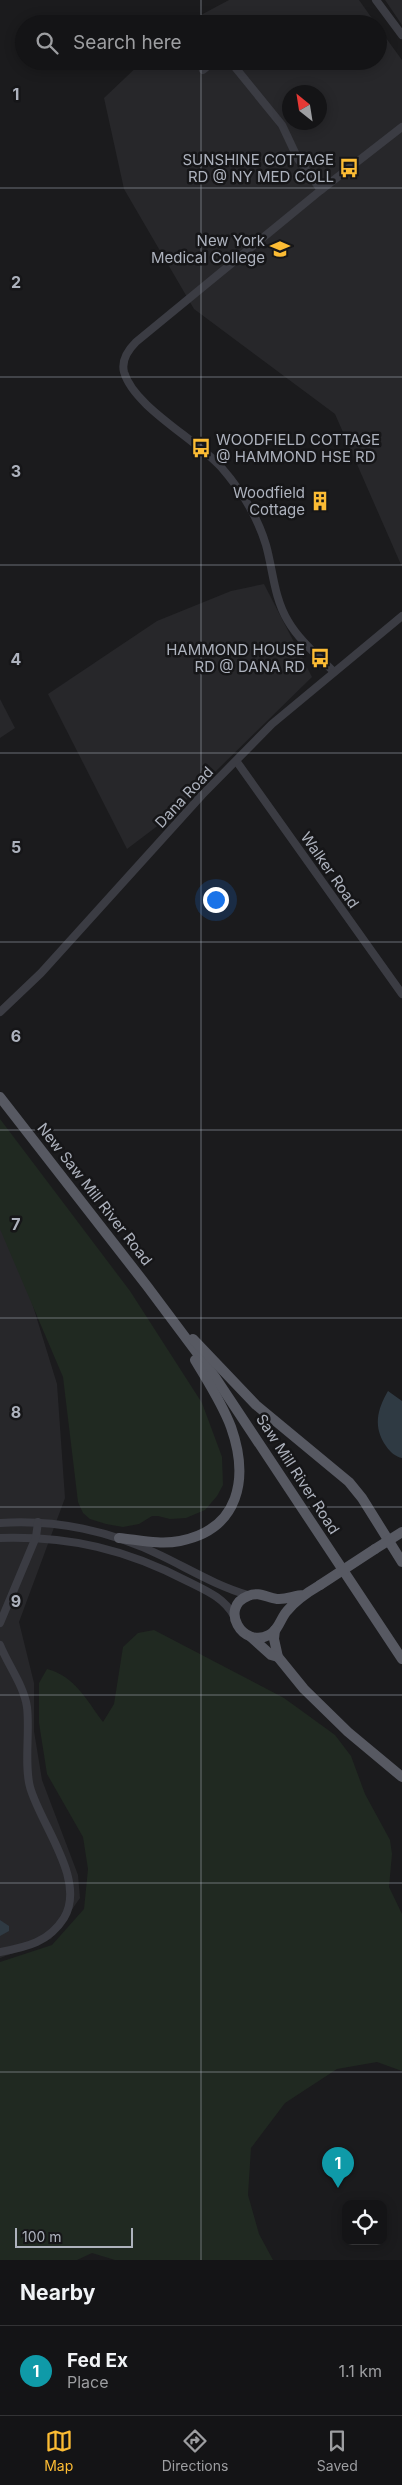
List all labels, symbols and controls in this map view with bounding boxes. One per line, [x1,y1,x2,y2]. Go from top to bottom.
search box [15,15,387,70]
icon: search [33,29,61,57]
text: Search here [73,31,182,54]
text: 1 [13,84,19,104]
north arrow [282,85,327,130]
place label: SUNSHINE COTTAGE RD @ NY MED COLL [182,150,334,186]
bus stop icon: SUNSHINE COTTAGE RD @ NY MED COLL [338,157,360,179]
place label: New York Medical College [151,231,266,267]
school or university icon: New York Medical College [269,238,291,260]
text: 2 [11,272,21,292]
place label: WOODFIELD COTTAGE @ HAMMOND HSE RD [216,430,380,466]
bus stop icon: WOODFIELD COTTAGE @ HAMMOND HSE RD [190,437,212,459]
text: 3 [11,461,21,481]
place label: Woodfield Cottage [233,483,305,519]
building icon: Woodfield Cottage [309,490,331,512]
place label: HAMMOND HOUSE RD @ DANA RD [166,640,305,676]
bus stop icon: HAMMOND HOUSE RD @ DANA RD [309,647,331,669]
text: 4 [11,649,22,669]
street label: Dana Road [151,762,217,832]
street label: Walker Road [297,828,363,912]
text: 5 [11,837,21,857]
your location [203,887,229,913]
text: 6 [11,1026,21,1046]
street label: New Saw Mill River Road [33,1119,157,1269]
text: 7 [11,1214,21,1234]
text: 8 [11,1402,21,1422]
street label: Saw Mill River Road [252,1410,344,1538]
text: 9 [11,1591,21,1611]
pin: 1 [322,2147,354,2188]
map controls [342,2200,387,2245]
button: locate [342,2200,387,2245]
scale bar [15,2225,132,2248]
text: 100 m [22,2228,62,2245]
text: Nearby [20,2280,95,2305]
text: Fed Ex [67,2349,128,2372]
text: 1 [33,2361,39,2381]
text: 1.1 km [338,2361,382,2381]
text: Place [67,2372,109,2392]
tab: Map [44,2427,73,2474]
tab: Directions [162,2427,228,2474]
tab: Saved [317,2427,358,2474]

